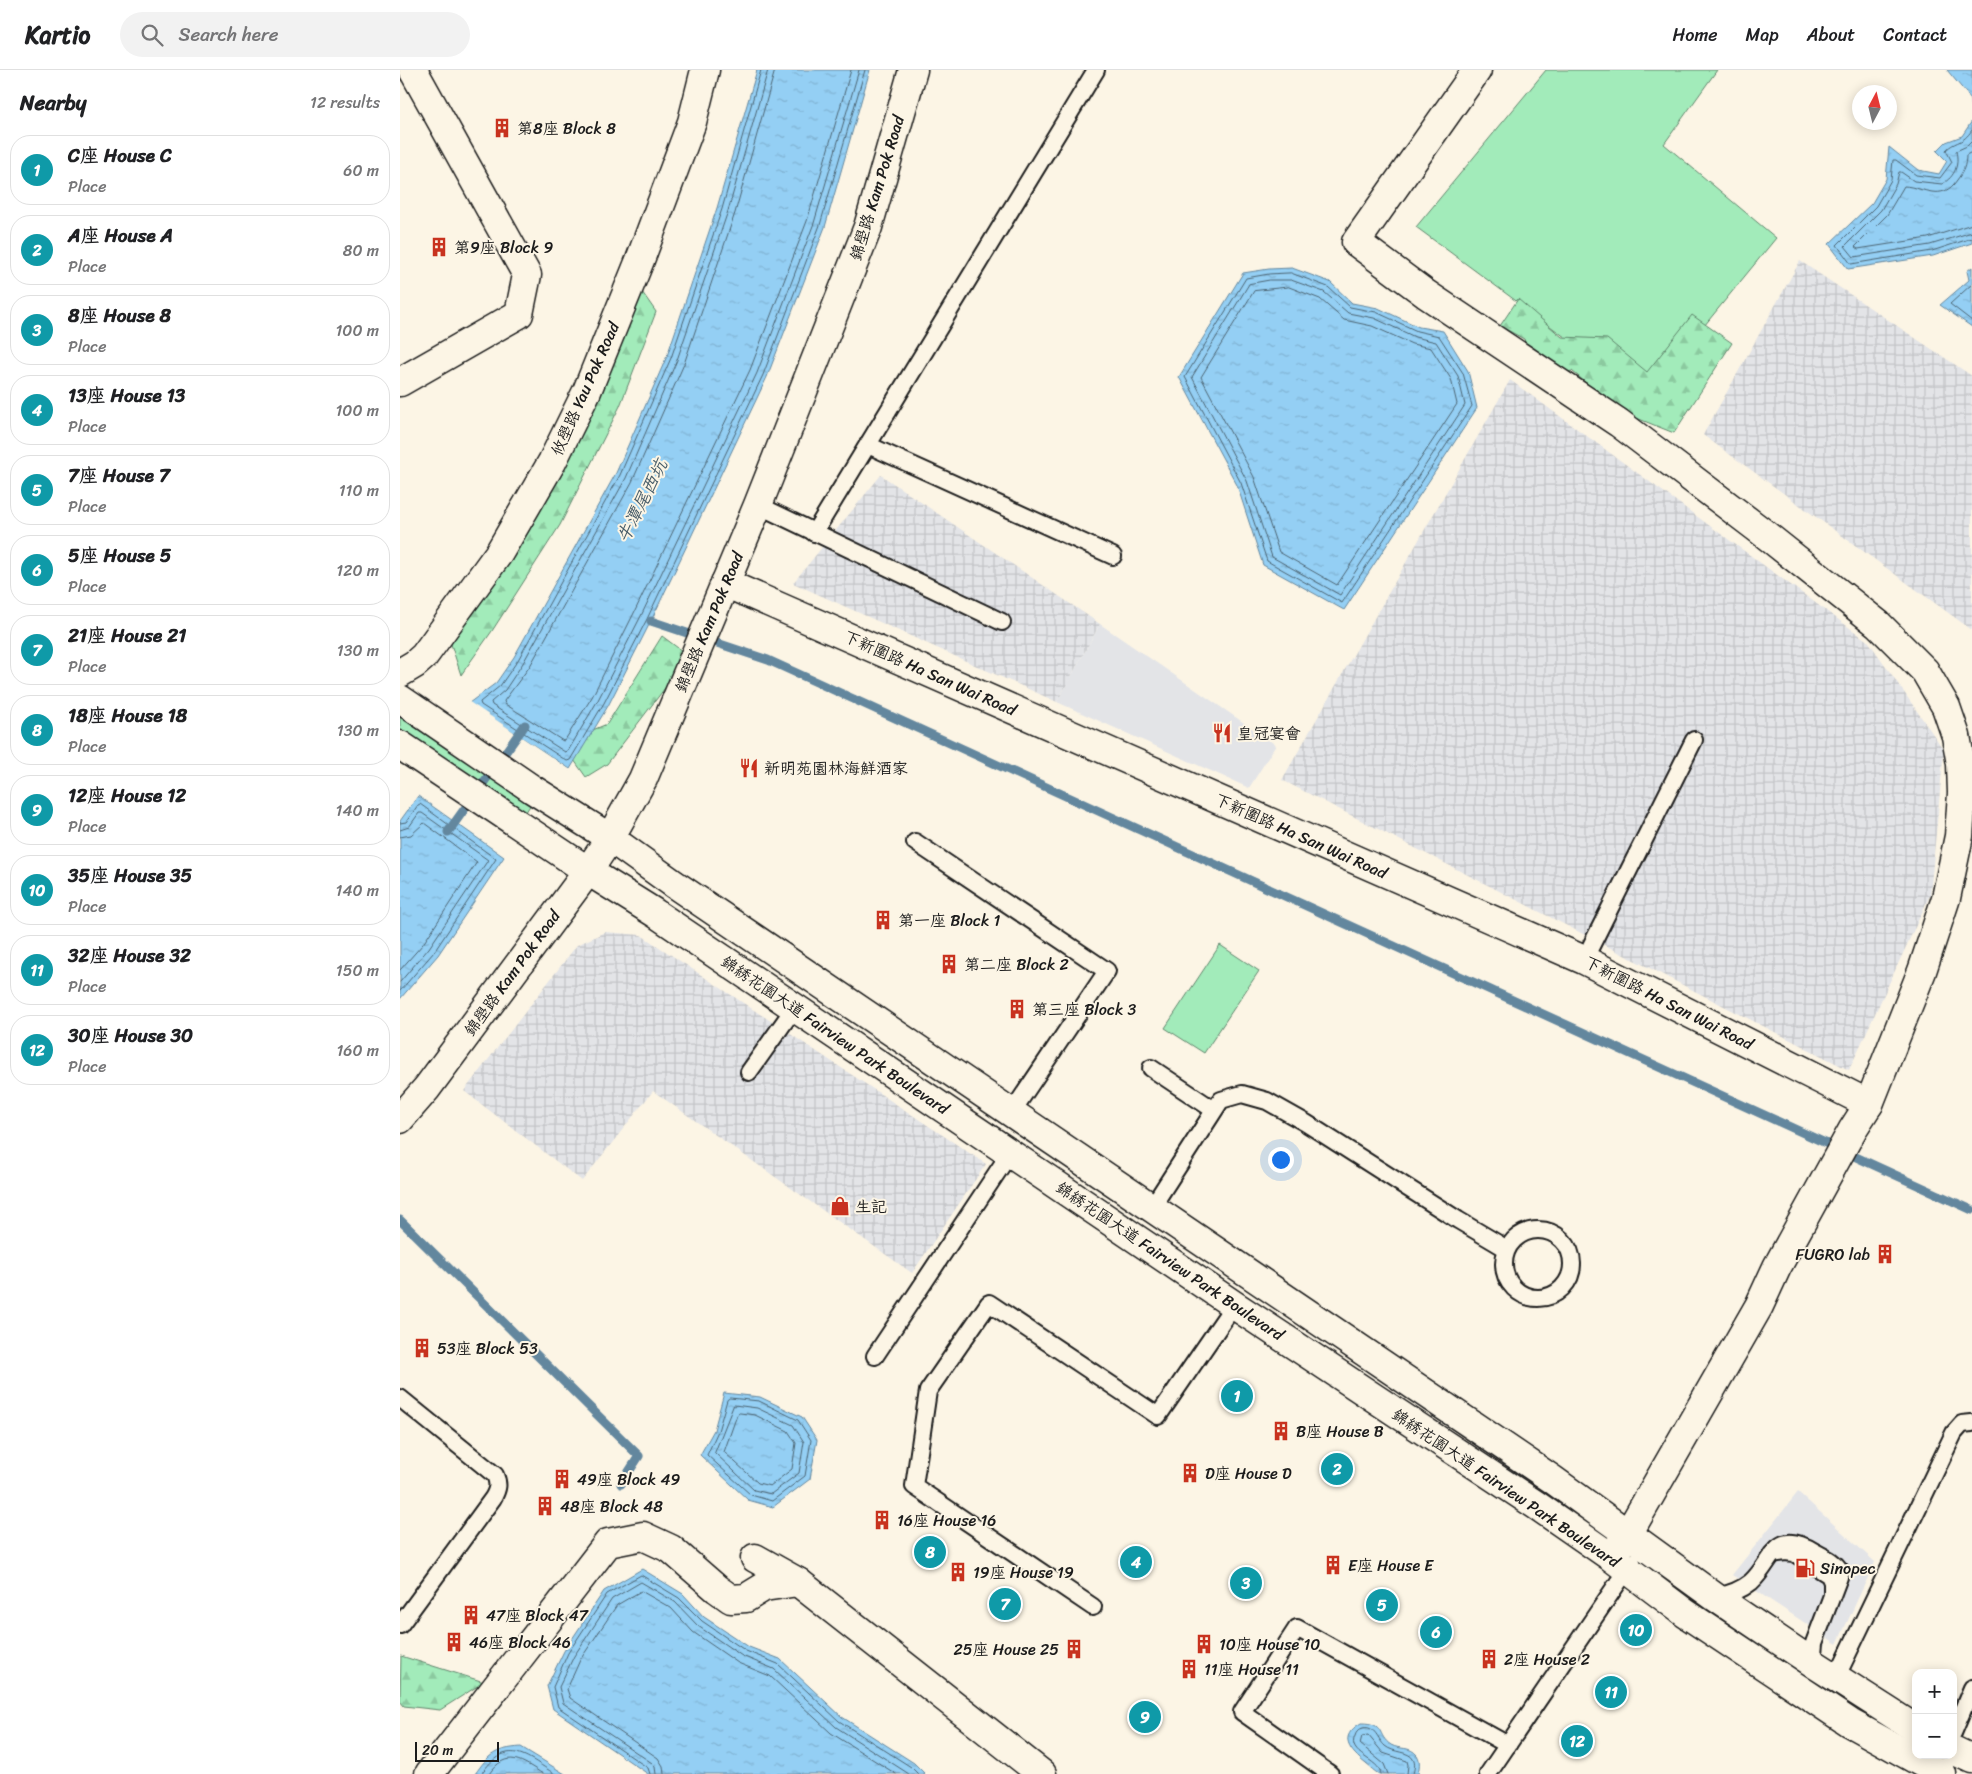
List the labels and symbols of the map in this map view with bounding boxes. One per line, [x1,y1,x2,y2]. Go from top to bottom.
north arrow [1852,85,1897,130]
street label: 錦壆路 Kam Pok Road [841,110,913,264]
place label: 第8座 Block 8 [517,114,616,143]
building icon: 第8座 Block 8 [491,117,513,139]
place label: 第9座 Block 9 [454,233,553,262]
building icon: 第9座 Block 9 [428,236,450,258]
street label: 攸壆路 Yau Pok Road [542,316,628,461]
water label: 牛潭尾西坑 [607,452,678,548]
street label: 錦壆路 Kam Pok Road [666,546,752,697]
street label: 下新圍路 Ha San Wai Road [839,622,1022,725]
place label: 皇冠宴會 [1237,719,1301,748]
restaurant icon: 皇冠宴會 [1211,722,1233,744]
place label: 新明苑園林海鮮酒家 [764,754,908,783]
restaurant icon: 新明苑園林海鮮酒家 [738,757,760,779]
street label: 下新圍路 Ha San Wai Road [1210,785,1393,888]
street label: 錦壆路 Kam Pok Road [456,902,569,1042]
place label: 第一座 Block 1 [898,906,1001,935]
building icon: 第一座 Block 1 [872,909,894,931]
street label: 錦綉花園大道 Fairview Park Boulevard [715,947,956,1123]
street label: 下新圍路 Ha San Wai Road [1579,948,1760,1059]
place label: 第二座 Block 2 [964,950,1069,979]
building icon: 第二座 Block 2 [938,953,960,975]
place label: 第三座 Block 3 [1032,995,1137,1024]
building icon: 第三座 Block 3 [1006,998,1028,1020]
your location [1268,1147,1294,1173]
street label: 錦綉花園大道 Fairview Park Boulevard [1050,1173,1291,1349]
place label: 生記 [855,1192,887,1221]
shop icon: 生記 [829,1195,851,1217]
place label: FUGRO lab [1796,1240,1870,1269]
building icon: FUGRO lab [1874,1243,1896,1265]
place label: 53座 Block 53 [437,1334,538,1363]
building icon: 53座 Block 53 [411,1337,433,1359]
pin: 1 [1221,1377,1253,1415]
street label: 錦綉花園大道 Fairview Park Boulevard [1386,1400,1627,1576]
place label: B座 House B [1296,1417,1384,1446]
building icon: B座 House B [1270,1420,1292,1442]
pin: 2 [1321,1450,1353,1488]
place label: D座 House D [1205,1459,1292,1488]
building icon: D座 House D [1179,1462,1201,1484]
place label: 49座 Block 49 [577,1465,680,1494]
building icon: 49座 Block 49 [551,1468,573,1490]
place label: 48座 Block 48 [560,1492,663,1521]
building icon: 48座 Block 48 [534,1495,556,1517]
place label: 16座 House 16 [897,1506,996,1535]
building icon: 16座 House 16 [871,1509,893,1531]
pin: 8 [914,1533,946,1571]
pin: 4 [1120,1543,1152,1581]
place label: E座 House E [1348,1551,1434,1580]
building icon: E座 House E [1322,1554,1344,1576]
place label: Sinopec [1820,1554,1875,1583]
fuel station icon: Sinopec [1794,1557,1816,1579]
place label: 19座 House 19 [973,1558,1074,1587]
building icon: 19座 House 19 [947,1561,969,1583]
pin: 3 [1230,1564,1262,1602]
pin: 7 [989,1585,1021,1623]
pin: 5 [1366,1586,1398,1624]
place label: 47座 Block 47 [486,1601,589,1630]
building icon: 47座 Block 47 [460,1604,482,1626]
pin: 10 [1620,1611,1652,1649]
pin: 6 [1420,1613,1452,1651]
place label: 46座 Block 46 [469,1628,571,1657]
place label: 10座 House 10 [1219,1630,1320,1659]
building icon: 46座 Block 46 [443,1631,465,1653]
building icon: 10座 House 10 [1193,1633,1215,1655]
place label: 25座 House 25 [954,1635,1059,1664]
building icon: 25座 House 25 [1063,1638,1085,1660]
place label: 2座 House 2 [1504,1645,1590,1674]
building icon: 2座 House 2 [1478,1648,1500,1670]
place label: 11座 House 11 [1204,1655,1299,1684]
building icon: 11座 House 11 [1178,1658,1200,1680]
pin: 11 [1595,1673,1627,1711]
pin: 9 [1129,1698,1161,1736]
pin: 12 [1561,1722,1593,1760]
scale bar [415,1739,499,1762]

